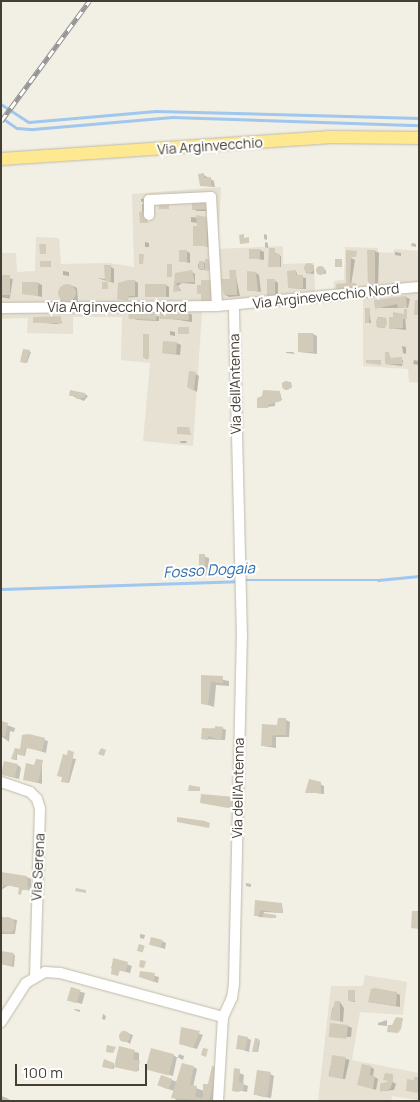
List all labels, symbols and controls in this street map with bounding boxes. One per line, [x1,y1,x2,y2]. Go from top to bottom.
street label: Via Arginvecchio [157,134,263,158]
street label: Via Arginevecchio Nord [252,280,400,312]
street label: Via Arginvecchio Nord [47,299,187,315]
street label: Via dell'Antenna [226,333,244,435]
water label: Fosso Dogaia [163,559,255,581]
street label: Via dell'Antenna [229,737,247,839]
street label: Via Serena [28,833,48,901]
scale bar [18,1054,150,1086]
text: 100 m [23,1062,63,1083]

